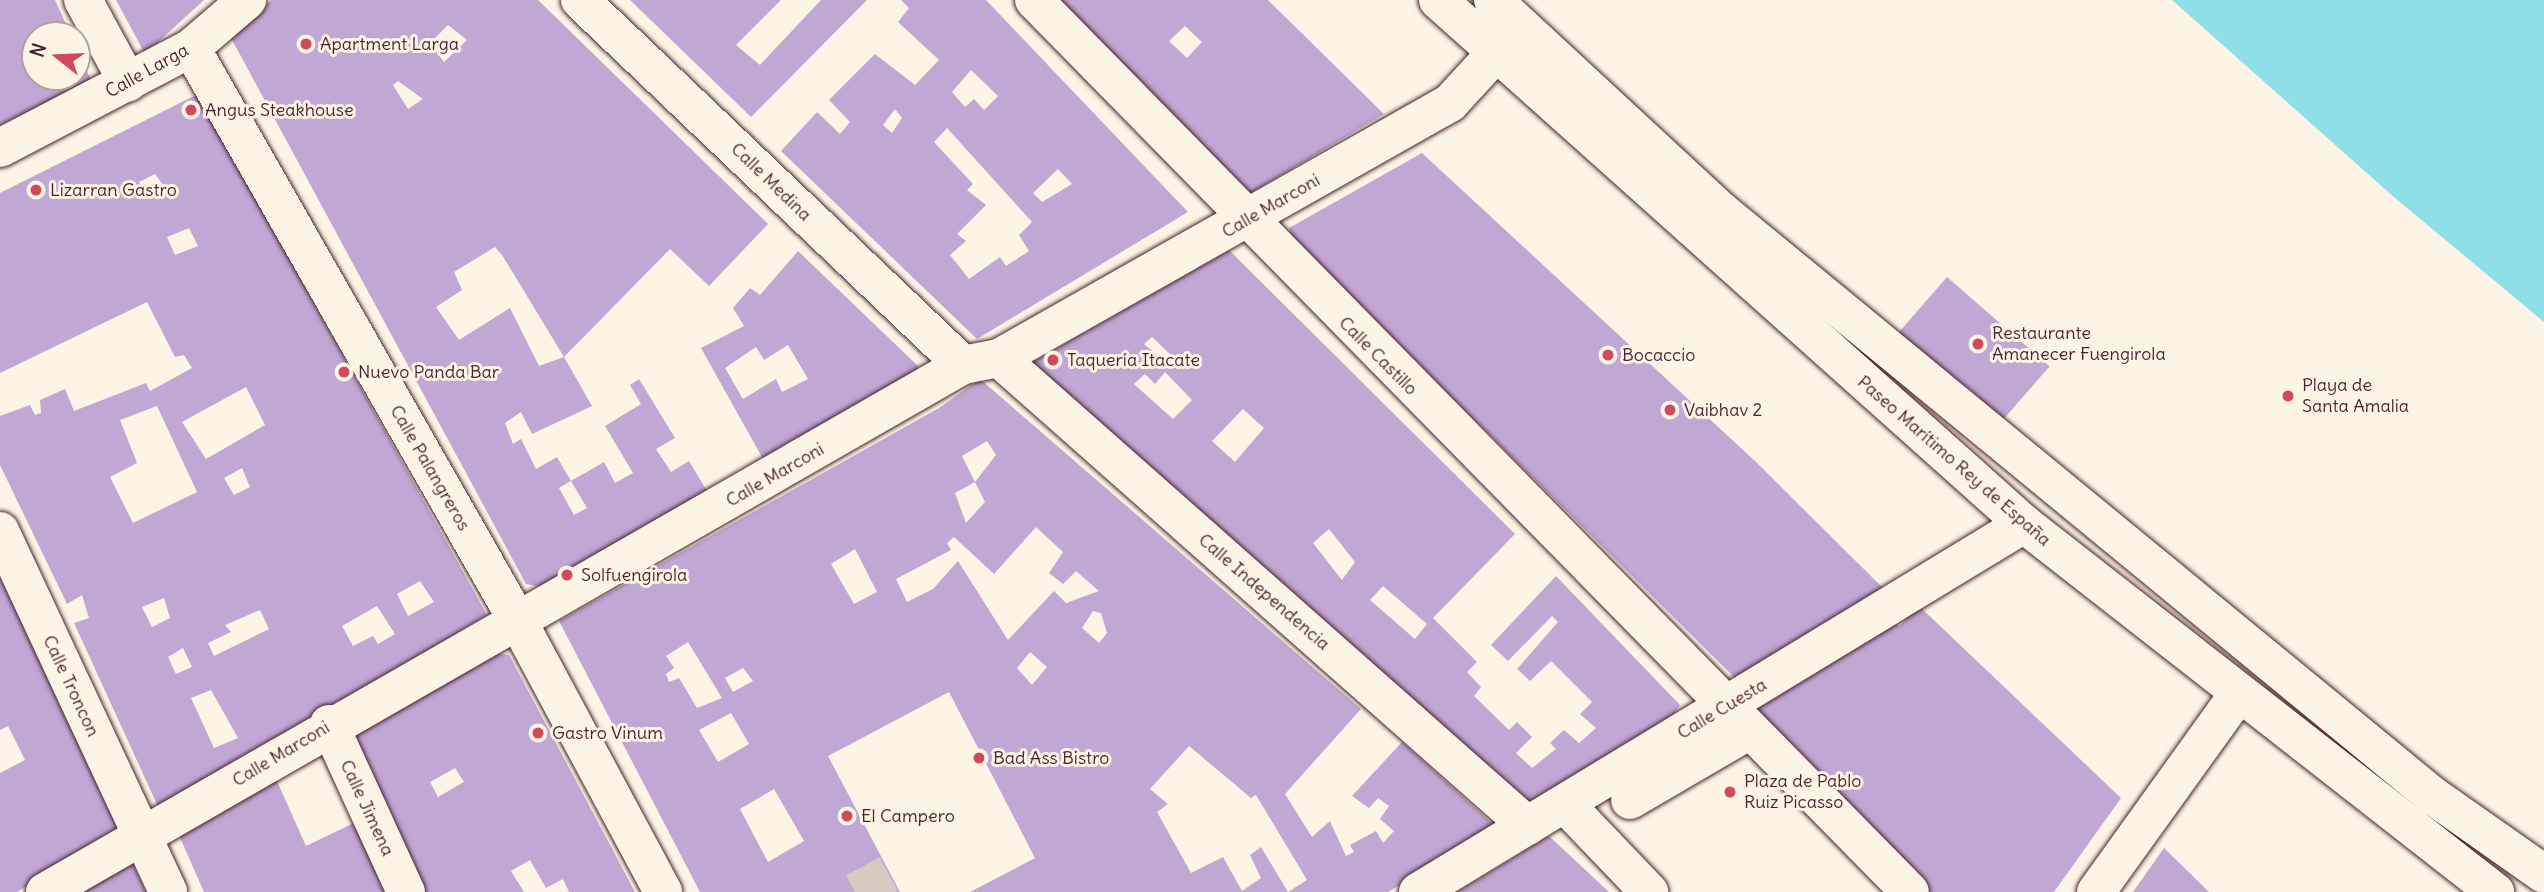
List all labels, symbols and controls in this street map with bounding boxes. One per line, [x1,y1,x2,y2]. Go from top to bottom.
north arrow [21,21,91,91]
place label: Apartment Larga [320,33,459,55]
marker: Apartment Larga [298,36,314,52]
street label: Calle Larga [102,39,192,103]
text: N [24,40,51,60]
place label: Angus Steakhouse [205,99,354,121]
marker: Angus Steakhouse [183,102,199,118]
street label: Calle Medina [726,138,816,226]
street label: Calle Marconi [1218,169,1324,243]
place label: Lizarran Gastro [50,179,177,201]
marker: Lizarran Gastro [28,182,44,198]
street label: Calle Castillo [1334,312,1422,400]
place label: Restaurante Amanecer Fuengirola [1992,323,2166,366]
marker: Restaurante Amanecer Fuengirola [1970,336,1986,352]
place label: Bocaccio [1622,344,1695,366]
marker: Bocaccio [1600,347,1616,363]
place label: Taquería Itacate [1067,349,1200,371]
marker: Taquería Itacate [1045,352,1061,368]
place label: Nuevo Panda Bar [358,361,499,383]
marker: Nuevo Panda Bar [336,364,352,380]
street label: Paseo Marítimo Rey de España [1853,371,2055,551]
place label: Playa de Santa Amalia [2302,375,2409,418]
marker: Playa de Santa Amalia [2280,388,2296,404]
place label: Vaibhav 2 [1684,399,1762,421]
street label: Calle Palangreros [385,401,475,535]
marker: Vaibhav 2 [1662,402,1678,418]
street label: Calle Marconi [722,438,828,512]
street label: Calle Independencia [1194,529,1334,655]
place label: Solfuengirola [581,564,687,586]
marker: Solfuengirola [559,567,575,583]
street label: Calle Troncon [38,632,104,740]
street label: Calle Cuesta [1673,674,1771,744]
street label: Calle Marconi [228,717,334,791]
place label: Gastro Vinum [552,722,663,744]
marker: Gastro Vinum [530,725,546,741]
place label: Bad Ass Bistro [993,747,1109,769]
marker: Bad Ass Bistro [971,750,987,766]
street label: Calle Jimena [335,757,399,859]
place label: Plaza de Pablo Ruiz Picasso [1744,771,1861,814]
marker: Plaza de Pablo Ruiz Picasso [1722,784,1738,800]
place label: El Campero [861,805,955,827]
marker: El Campero [839,808,855,824]

